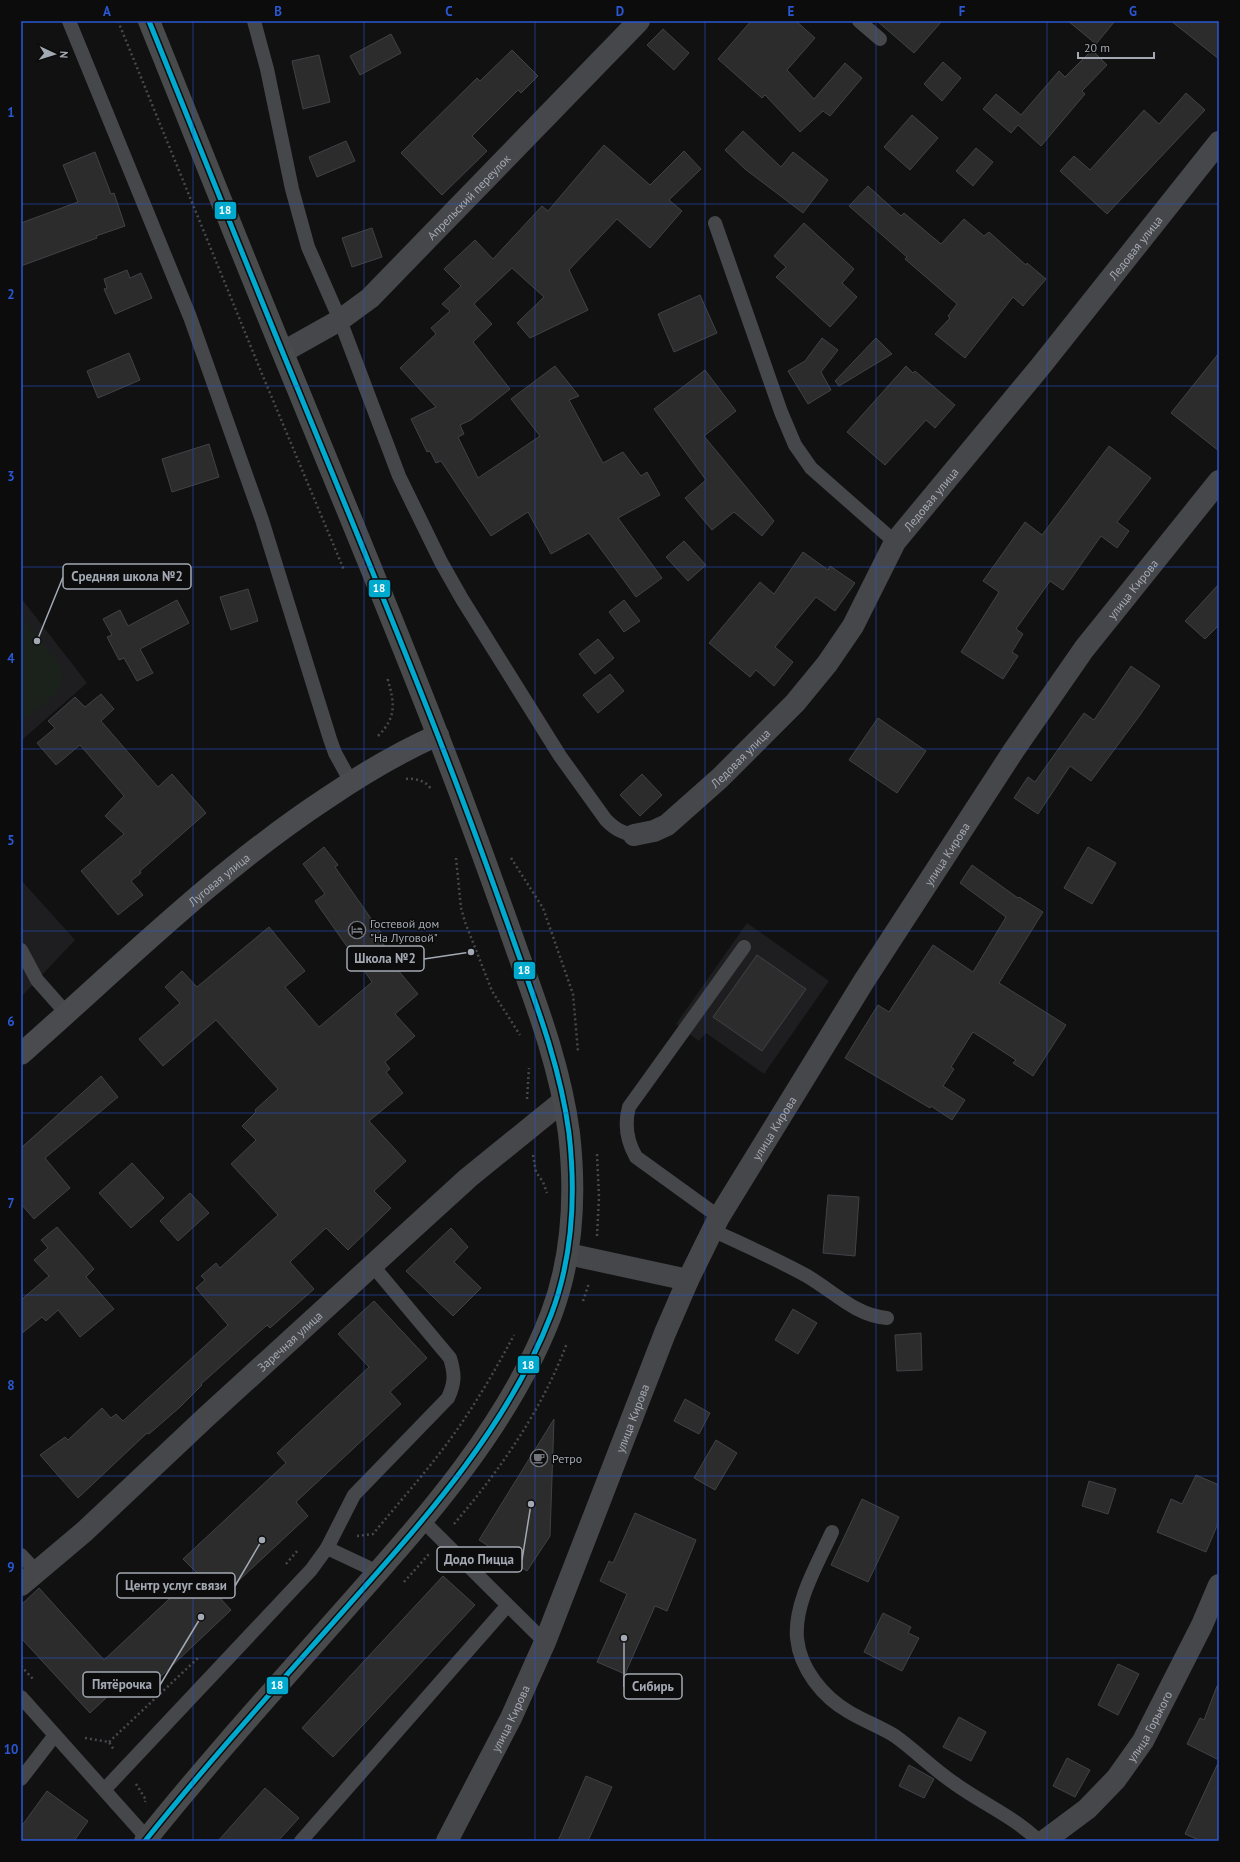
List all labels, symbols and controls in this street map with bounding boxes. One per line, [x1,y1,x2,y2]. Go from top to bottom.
text: A [103,3,111,20]
text: B [274,3,282,20]
text: C [445,3,453,20]
text: D [616,3,624,20]
text: E [788,3,795,20]
text: F [959,3,966,20]
text: G [1129,3,1137,20]
north arrow [34,34,74,74]
scale bar [1078,34,1154,60]
text: 20 m [1084,40,1110,55]
text: N [57,51,71,59]
text: 1 [7,104,15,121]
street label: Апрельский переулок [424,150,514,242]
line badge: 18 [214,201,237,220]
text: 18 [219,203,231,217]
street label: Ледовая улица [1104,212,1165,283]
text: 2 [7,286,15,303]
street label: Ледовая улица [900,464,961,534]
text: 3 [7,468,15,485]
street label: улица Кирова [1104,556,1161,622]
callout: Средняя школа №2 [63,564,191,589]
text: Средняя школа №2 [71,568,183,585]
line badge: 18 [368,579,391,598]
text: 18 [373,581,385,595]
text: 4 [7,650,15,667]
street label: Ледовая улица [706,725,773,791]
street label: улица Кирова [921,819,973,888]
text: 5 [7,832,15,849]
street label: Луговая улица [184,849,253,909]
place label: Гостевой дом "На Луговой" [370,916,439,945]
hotel icon: Гостевой дом "На Луговой" [347,920,367,940]
callout: Школа №2 [347,946,424,971]
text: Школа №2 [354,950,416,967]
line badge: 18 [513,961,536,980]
text: 18 [518,963,530,977]
text: 6 [7,1013,15,1030]
street label: улица Кирова [748,1093,799,1163]
text: 7 [7,1195,15,1212]
street label: Заречная улица [254,1307,325,1374]
line badge: 18 [517,1355,540,1374]
text: 18 [522,1358,534,1372]
text: 8 [7,1377,15,1394]
street label: улица Кирова [612,1382,652,1455]
cafe icon: Ретро [529,1448,549,1468]
place label: Ретро [552,1451,582,1466]
callout: Додо Пицца [437,1547,522,1572]
text: Додо Пицца [444,1551,514,1568]
text: 9 [7,1559,15,1576]
callout: Центр услуг связи [117,1573,235,1598]
text: Центр услуг связи [125,1577,227,1594]
callout: Пятёрочка [83,1672,160,1697]
callout: Сибирь [624,1674,682,1699]
text: Пятёрочка [92,1676,152,1693]
line badge: 18 [266,1676,289,1695]
text: 18 [271,1678,283,1692]
text: Сибирь [632,1678,675,1695]
street label: улица Кирова [487,1682,532,1754]
street label: улица Горького [1123,1688,1175,1764]
text: 10 [4,1741,18,1758]

